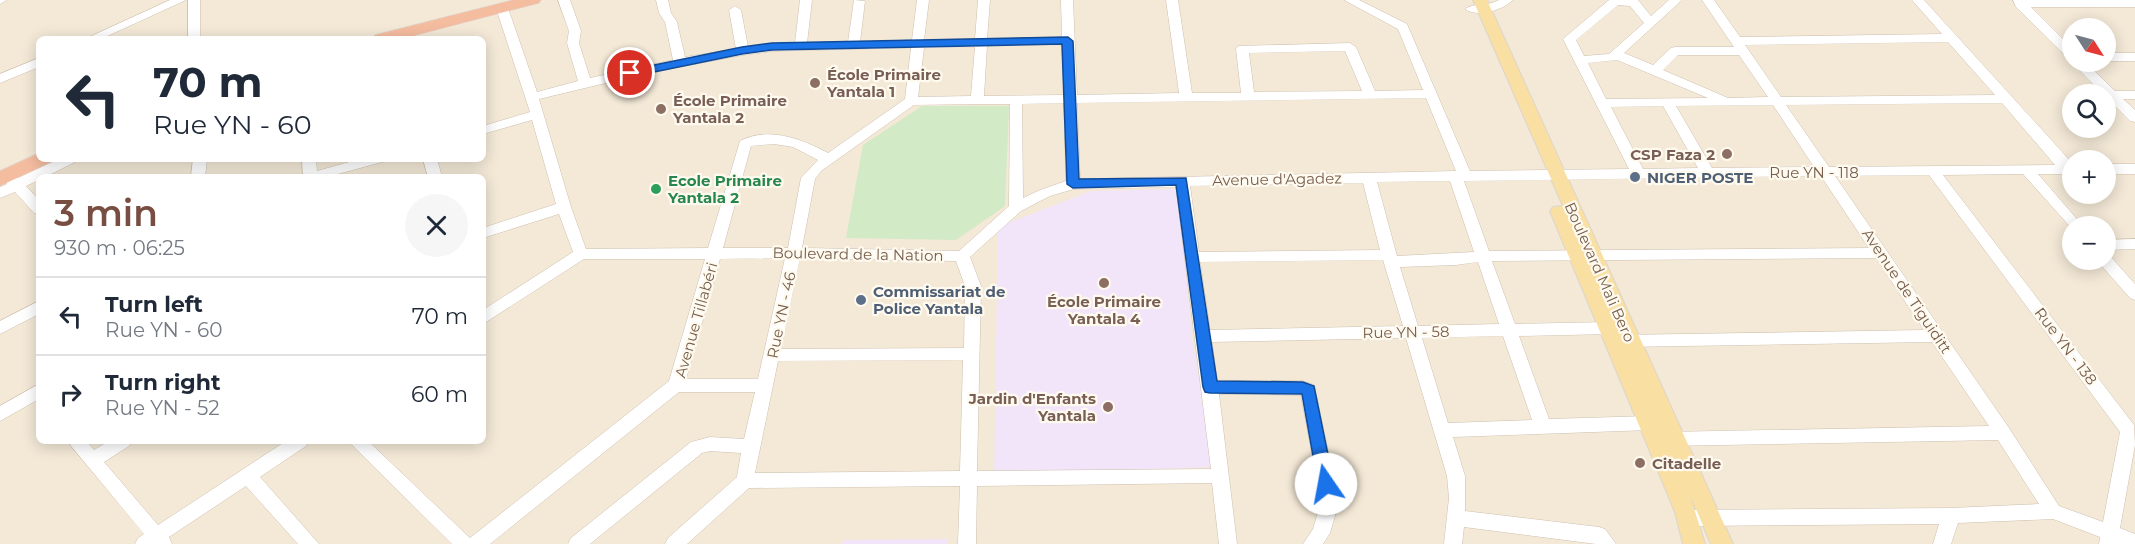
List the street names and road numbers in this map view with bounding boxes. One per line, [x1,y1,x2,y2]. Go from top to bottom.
street label: Rue YN - 118 [1769,163,1859,182]
street label: Avenue d'Agadez [1212,168,1342,190]
street label: Boulevard Mali Bero [1561,199,1639,345]
street label: Avenue de Tiguiditt [1858,225,1956,357]
street label: Boulevard de la Nation [772,243,944,265]
street label: Avenue Tillabéri [670,260,722,380]
street label: Rue YN - 46 [763,270,799,360]
street label: Rue YN - 138 [2031,303,2101,389]
street label: Rue YN - 58 [1362,322,1450,342]

